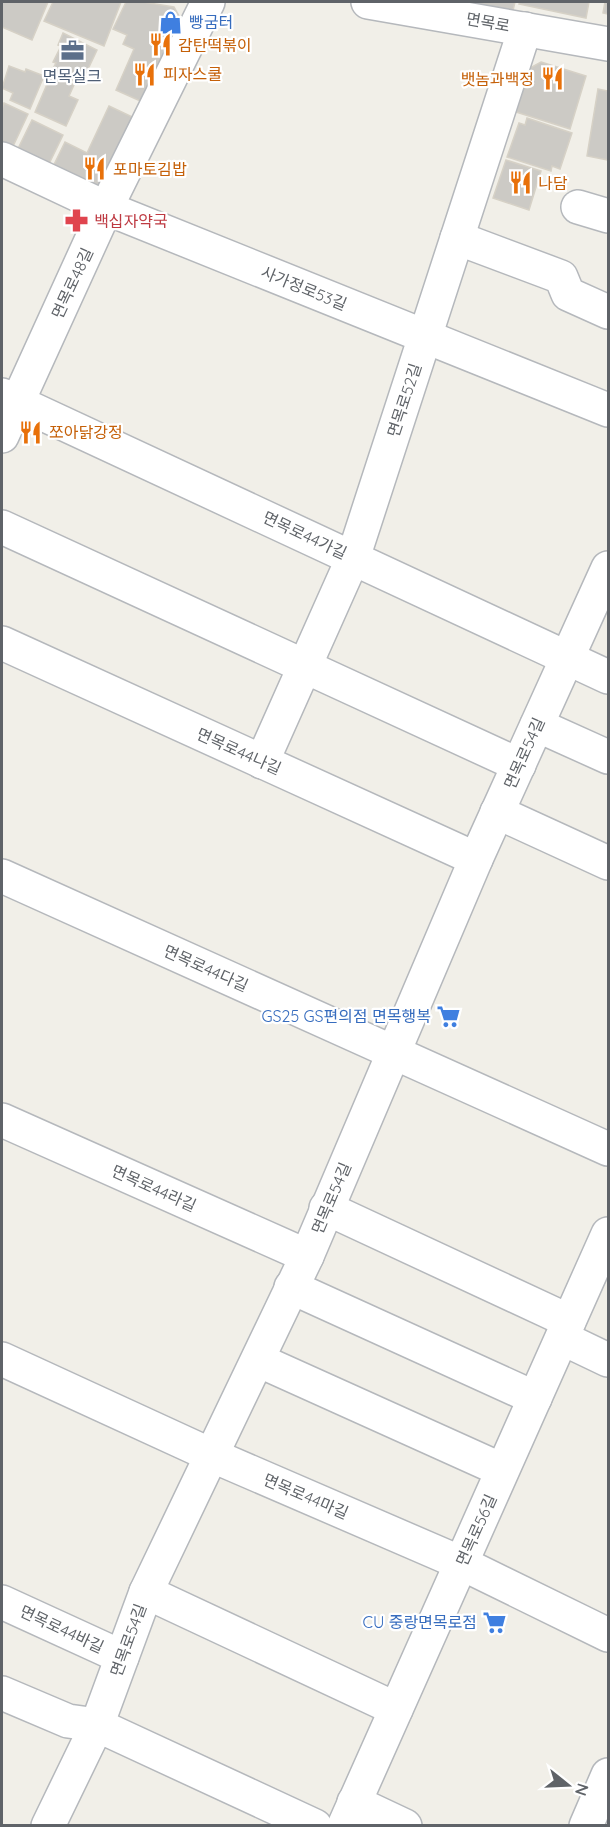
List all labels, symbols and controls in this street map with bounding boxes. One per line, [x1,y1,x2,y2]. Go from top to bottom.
street label: 면목로 [465,8,512,36]
shop icon: 빵굼터 [158,9,184,35]
place label: 빵굼터 [189,12,233,32]
restaurant icon: 감탄떡볶이 [147,32,173,58]
place label: 감탄떡볶이 [178,35,252,55]
office icon: 면목실크 [59,38,85,64]
restaurant icon: 피자스쿨 [132,61,158,87]
place label: 피자스쿨 [163,64,222,84]
place label: 면목실크 [43,66,101,86]
restaurant icon: 뱃놈과백정 [539,66,565,92]
place label: 뱃놈과백정 [460,69,534,89]
restaurant icon: 포마토김밥 [82,156,108,182]
place label: 포마토김밥 [113,159,187,179]
restaurant icon: 나담 [507,170,533,196]
place label: 나담 [538,173,568,193]
pharmacy icon: 백십자약국 [63,208,89,234]
place label: 백십자약국 [94,211,168,231]
street label: 면목로48길 [47,244,97,322]
street label: 사가정로53길 [258,262,350,314]
street label: 면목로52길 [383,361,425,439]
restaurant icon: 쪼아닭강정 [18,419,44,445]
place label: 쪼아닭강정 [49,422,123,442]
street label: 면목로44가길 [260,507,350,563]
street label: 면목로54길 [499,714,549,792]
street label: 면목로44나길 [194,723,284,779]
street label: 면목로44다길 [161,940,251,996]
supermarket icon: GS25 GS편의점 면목행복 [436,1003,462,1029]
place label: GS25 GS편의점 면목행복 [261,1006,431,1026]
street label: 면목로54길 [307,1159,355,1237]
street label: 면목로44라길 [109,1160,199,1216]
street label: 면목로44마길 [260,1469,352,1523]
street label: 면목로56길 [451,1491,501,1569]
street label: 면목로44바길 [17,1601,107,1657]
street label: 면목로54길 [106,1601,150,1679]
supermarket icon: CU 중랑면목로점 [482,1609,508,1635]
place label: CU 중랑면목로점 [362,1612,477,1632]
north arrow [538,1755,598,1815]
text: N [571,1781,594,1798]

